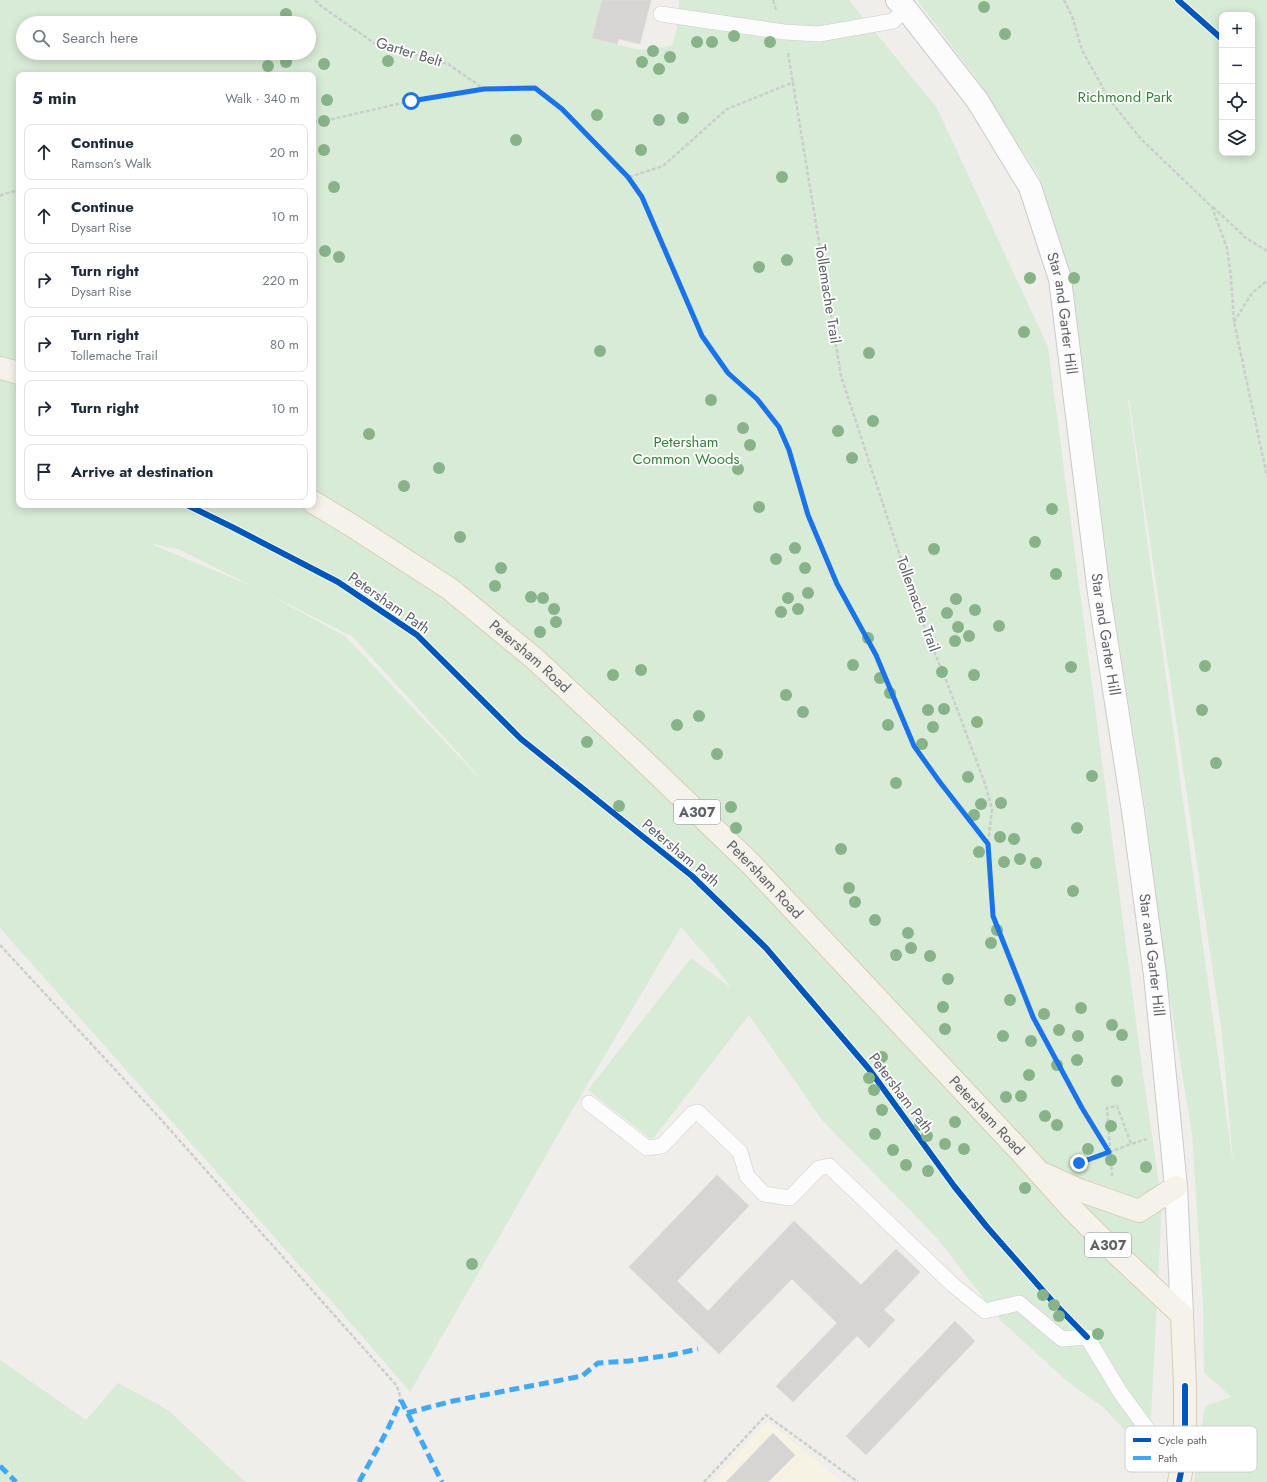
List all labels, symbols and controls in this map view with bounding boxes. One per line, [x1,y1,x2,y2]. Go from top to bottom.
map controls [1219,12,1255,156]
button: + [1219,12,1255,48]
search box [16,16,316,60]
icon: search [30,27,52,49]
text: Search here [62,27,138,49]
street label: Garter Belt [373,32,445,73]
button: − [1219,48,1255,84]
button: locate [1219,84,1255,120]
text: 5 min [32,86,76,110]
park label: Richmond Park [1078,86,1173,108]
text: Walk · 340 m [225,89,300,108]
route start [402,92,420,110]
button: layers [1219,120,1255,156]
text: Continue [71,132,134,154]
icon: ahead [33,141,55,163]
text: 20 m [270,143,299,162]
text: Ramson’s Walk [71,154,151,173]
text: Continue [71,196,134,218]
icon: ahead [33,205,55,227]
text: 10 m [271,207,299,226]
text: Dysart Rise [71,218,131,237]
street label: Tollemache Trail [809,243,847,345]
street label: Star and Garter Hill [1041,249,1083,376]
text: Turn right [71,260,139,282]
icon: right [33,269,55,291]
text: 220 m [262,271,299,290]
text: Dysart Rise [71,282,131,301]
text: Turn right [71,324,139,346]
icon: right [33,333,55,355]
text: 80 m [270,335,299,354]
text: Tollemache Trail [71,346,158,365]
icon: right [33,397,55,419]
text: Turn right [71,397,139,419]
text: 10 m [271,399,299,418]
park label: Petersham Common Woods [632,431,740,470]
icon: arrive [33,461,55,483]
text: Arrive at destination [71,461,213,483]
street label: Tollemache Trail [891,553,945,655]
street label: Petersham Path [343,567,435,639]
street label: Star and Garter Hill [1086,572,1126,697]
street label: Petersham Road [485,615,576,698]
road number: A307 [674,800,720,824]
street label: Petersham Path [637,814,725,892]
street label: Petersham Road [722,835,808,924]
street label: Star and Garter Hill [1133,892,1170,1017]
street label: Petersham Path [863,1048,939,1138]
street label: Petersham Road [944,1071,1030,1160]
route end [1070,1154,1088,1172]
road number: A307 [1085,1233,1131,1257]
legend [1125,1426,1257,1472]
text: Cycle path [1158,1432,1207,1448]
text: Path [1158,1450,1177,1466]

